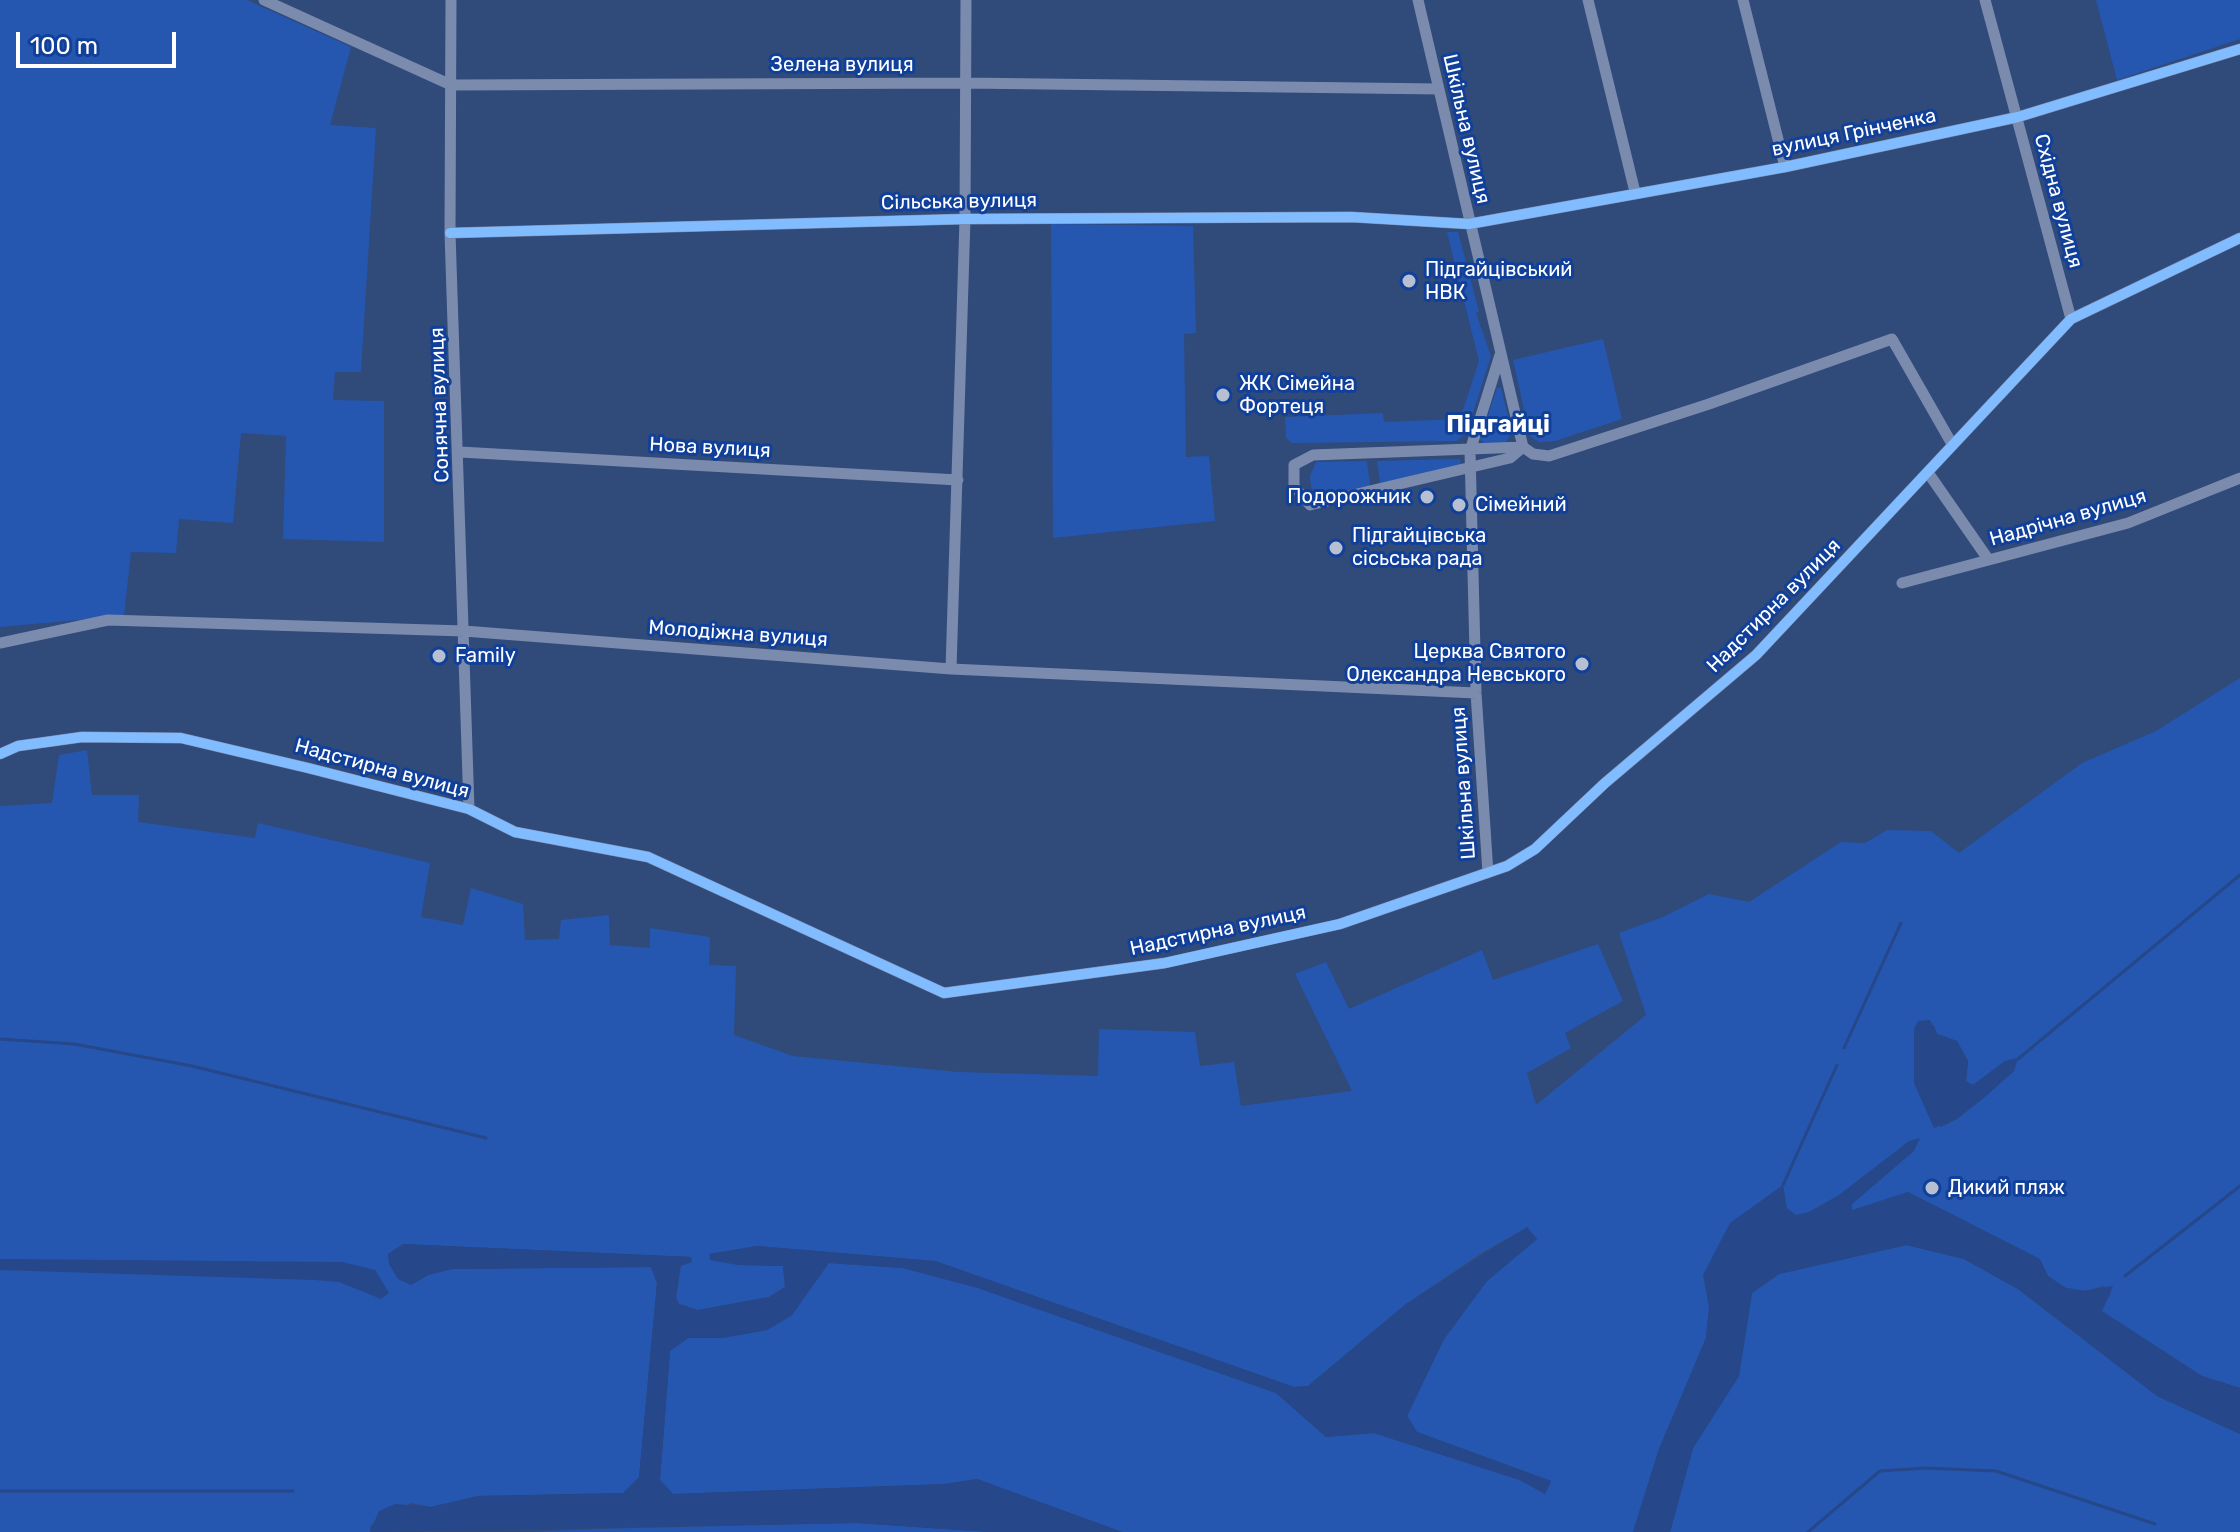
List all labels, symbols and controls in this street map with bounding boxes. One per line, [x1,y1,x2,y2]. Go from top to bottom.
scale bar [20,16,180,66]
text: 100 m [30,32,98,60]
street label: Шкільна вулиця [1437,52,1495,206]
street label: Зелена вулиця [770,53,914,77]
street label: вулиця Грінченка [1770,104,1938,162]
street label: Східна вулиця [2029,131,2087,271]
street label: Сільська вулиця [881,189,1037,215]
place label: Підгайцівський НВК [1425,258,1572,305]
marker: Підгайцівський НВК [1400,272,1418,290]
street label: Сонячна вулиця [425,327,455,483]
place label: ЖК Сімейна Фортеця [1239,372,1355,419]
marker: ЖК Сімейна Фортеця [1214,386,1232,404]
district label: Підгайці [1446,411,1550,439]
street label: Нова вулиця [649,433,771,463]
street label: Надрічна вулиця [1987,484,2149,552]
place label: Подорожник [1287,485,1411,509]
marker: Подорожник [1418,488,1436,506]
place label: Сімейний [1475,493,1567,517]
marker: Сімейний [1450,496,1468,514]
place label: Підгайцівська сісьська рада [1352,524,1486,571]
street label: Надстирна вулиця [1702,534,1846,678]
marker: Підгайцівська сісьська рада [1327,539,1345,557]
street label: Молодіжна вулиця [647,616,829,652]
place label: Церква Святого Олександра Невського [1346,640,1566,687]
place label: Family [455,644,516,668]
marker: Family [430,647,448,665]
marker: Церква Святого Олександра Невського [1573,655,1591,673]
street label: Шкільна вулиця [1447,706,1481,860]
street label: Надстирна вулиця [292,734,472,804]
street label: Надстирна вулиця [1128,901,1308,961]
place label: Дикий пляж [1948,1176,2065,1200]
marker: Дикий пляж [1923,1179,1941,1197]

